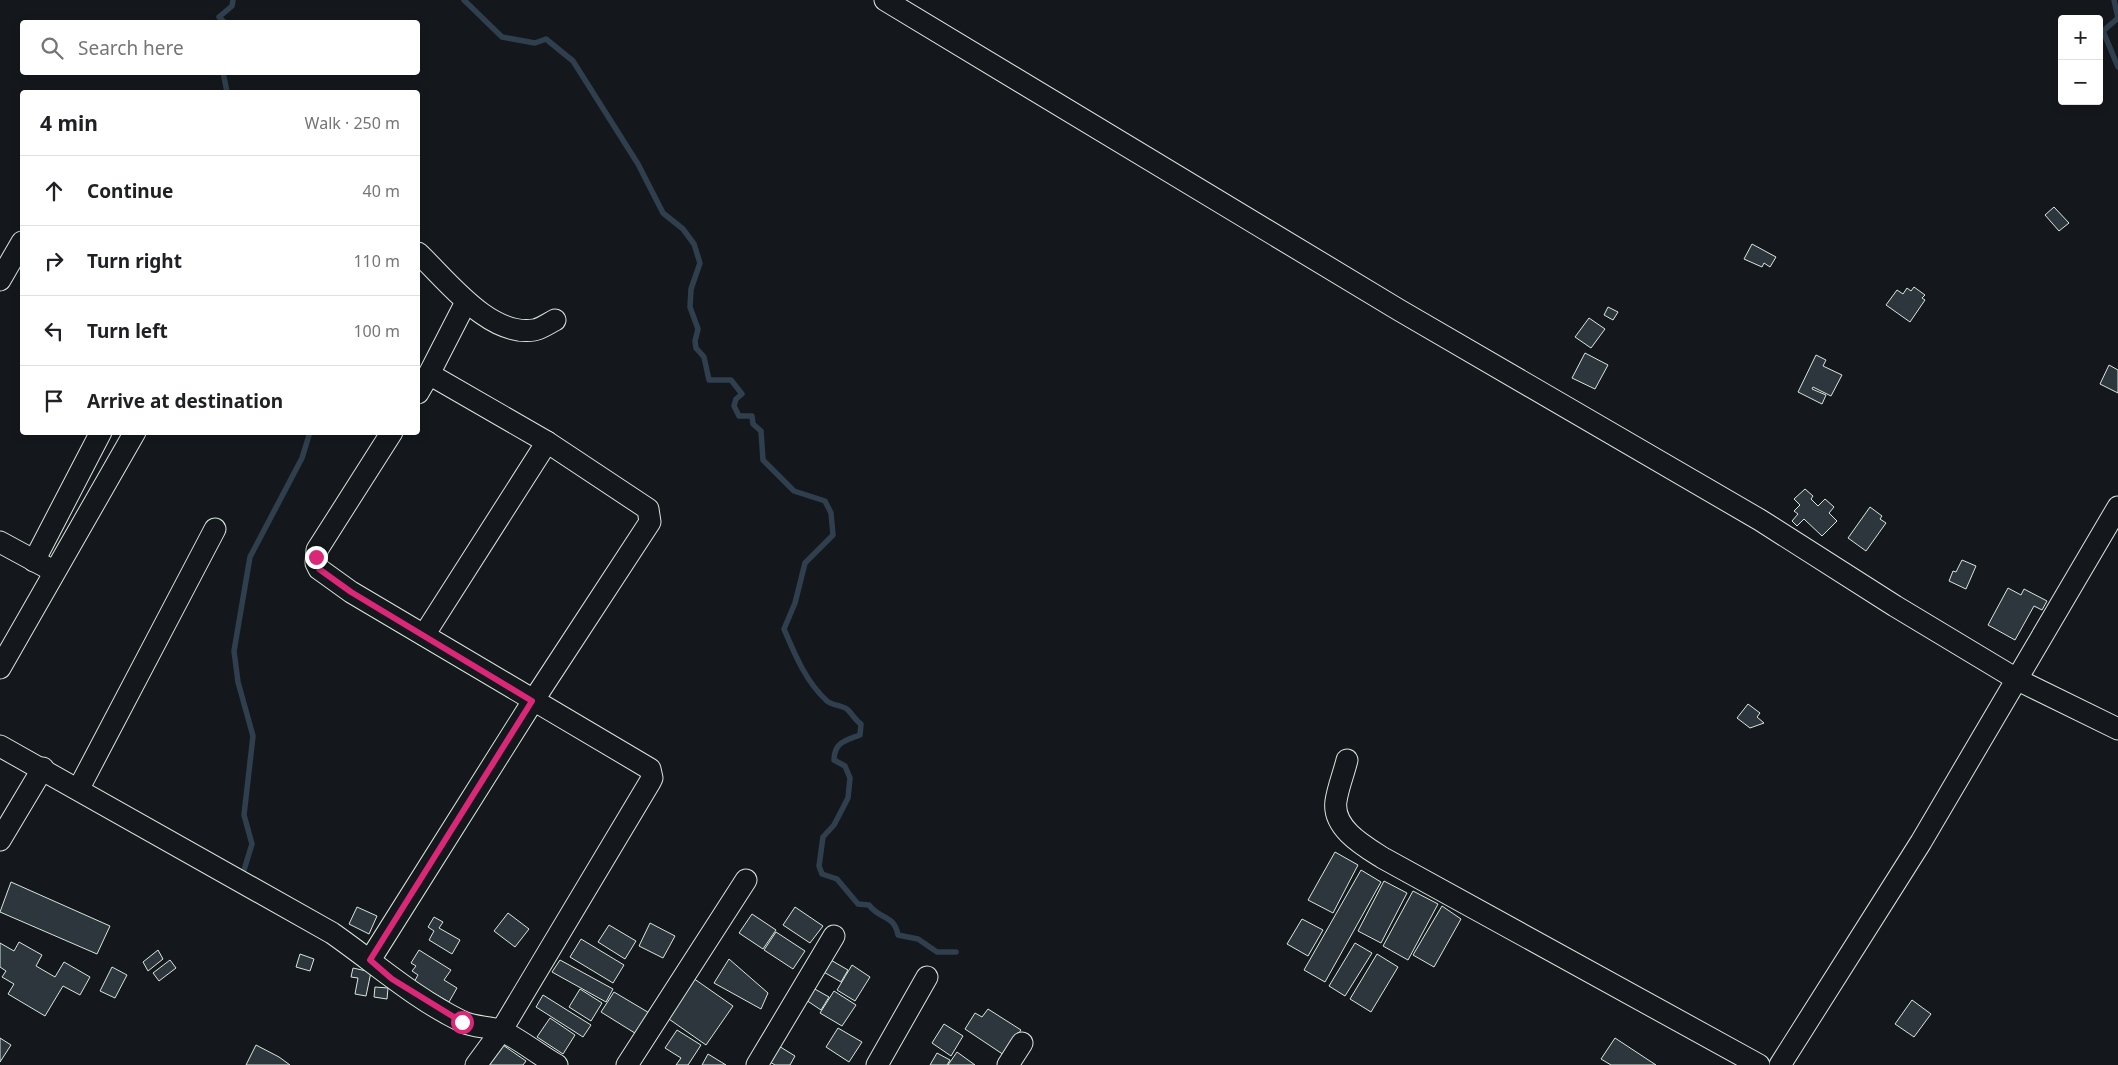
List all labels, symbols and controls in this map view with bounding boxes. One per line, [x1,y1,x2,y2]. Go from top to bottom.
map controls [2058,15,2103,105]
button: + [2058,15,2103,60]
search box [20,20,420,75]
icon: search [38,34,66,62]
text: Search here [78,35,184,61]
button: − [2058,60,2103,105]
text: 4 min [40,109,98,137]
text: Walk · 250 m [305,112,400,134]
icon: ahead [40,177,68,205]
text: Continue [87,178,173,204]
text: 40 m [363,180,400,202]
icon: right [40,247,68,275]
text: Turn right [87,248,182,274]
text: 110 m [353,250,400,272]
icon: left [40,317,68,345]
text: Turn left [87,318,168,344]
text: 100 m [353,320,400,342]
icon: arrive [40,387,68,415]
text: Arrive at destination [87,388,283,414]
route end [305,546,328,569]
route start [451,1011,474,1034]

